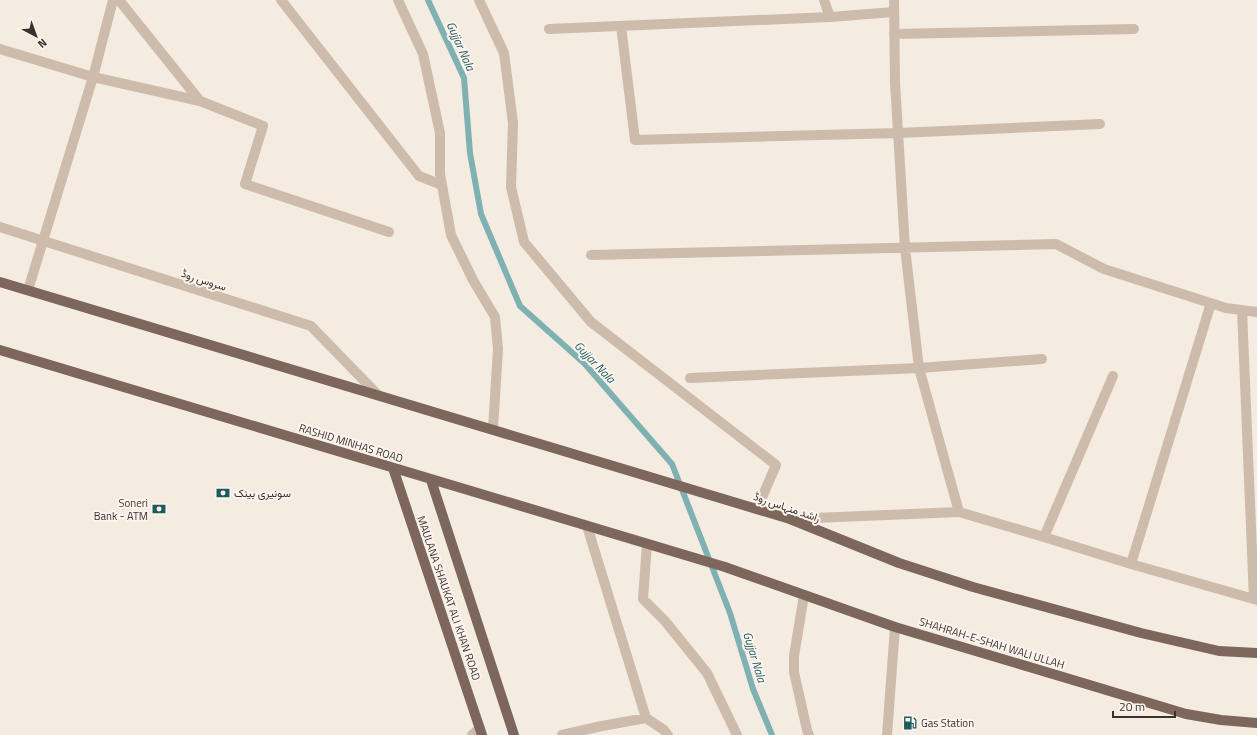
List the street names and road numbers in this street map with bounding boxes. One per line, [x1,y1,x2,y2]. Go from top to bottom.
street label: سروس روڈ [179,265,229,295]
street label: RASHID MINHAS ROAD [297,420,405,466]
street label: راشد منہاس روڈ [751,488,823,526]
street label: MAULANA SHAUKAT ALI KHAN ROAD [413,514,485,682]
street label: SHAHRAH-E-SHAH WALI ULLAH [917,613,1067,673]

